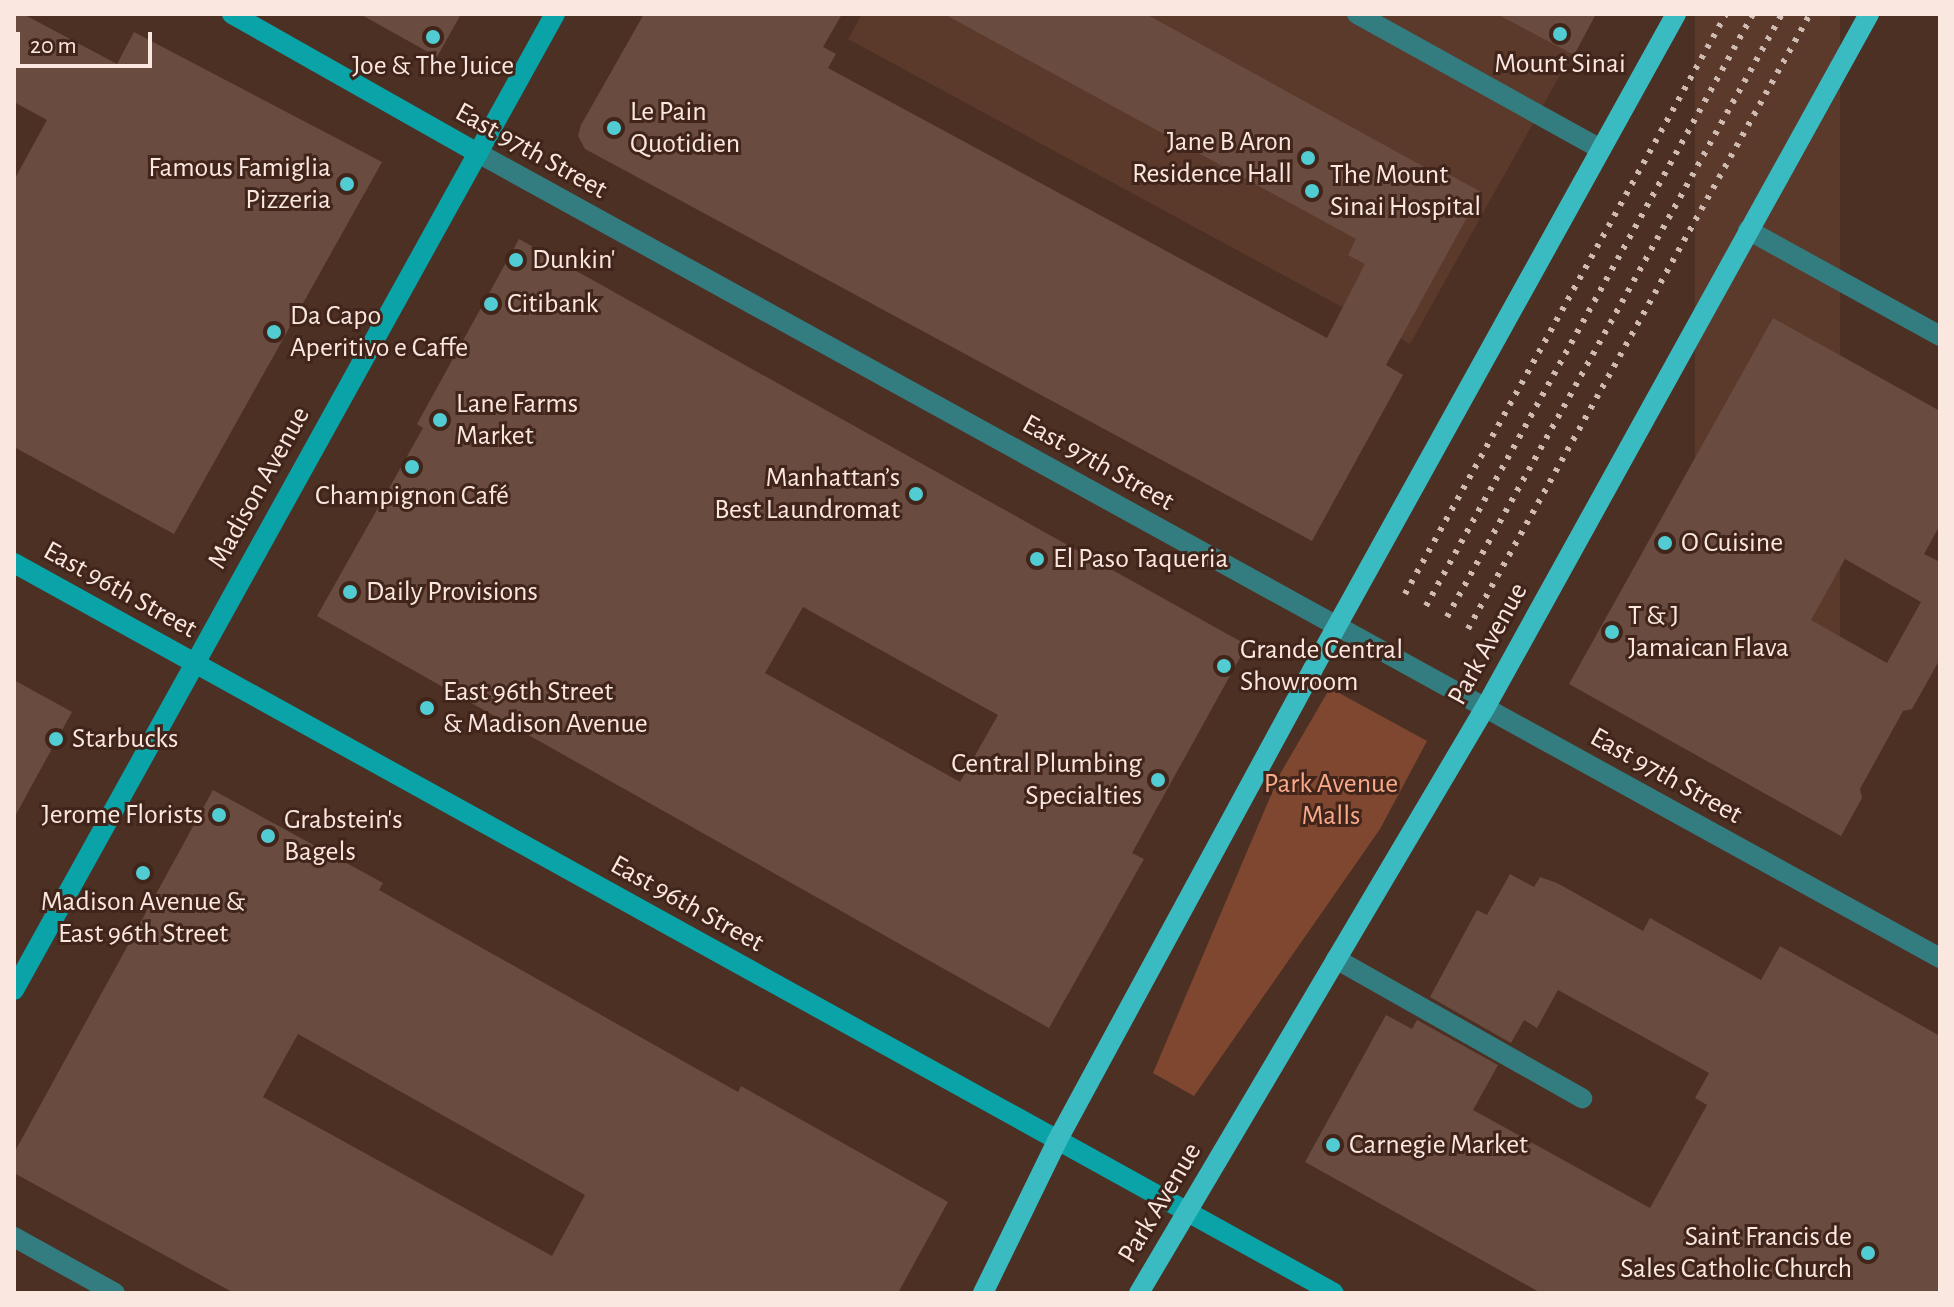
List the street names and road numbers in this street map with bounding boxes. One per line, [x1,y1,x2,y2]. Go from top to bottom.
street label: East 97th Street [449,95,613,207]
street label: Madison Avenue [201,401,317,575]
street label: East 97th Street [1016,407,1180,519]
street label: East 96th Street [37,534,203,646]
street label: Park Avenue [1441,577,1535,711]
street label: East 97th Street [1584,720,1748,832]
street label: East 96th Street [604,848,770,960]
street label: Park Avenue [1111,1137,1209,1269]

